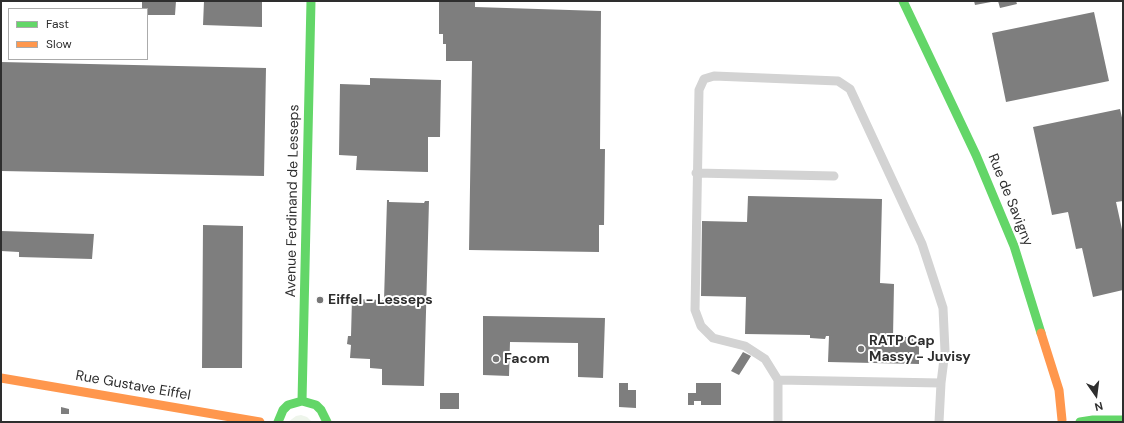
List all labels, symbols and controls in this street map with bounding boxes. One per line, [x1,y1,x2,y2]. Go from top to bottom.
legend [8,8,148,60]
text: Fast [46,16,69,32]
text: Slow [46,36,72,52]
street label: Avenue Ferdinand de Lesseps [283,104,303,298]
street label: Rue de Savigny [984,151,1036,249]
place label: Eiffel - Lesseps [328,292,433,308]
marker: Eiffel - Lesseps [315,295,325,305]
place label: RATP Cap Massy - Juvisy [869,333,971,366]
marker: RATP Cap Massy - Juvisy [856,344,866,354]
place label: Facom [504,351,550,367]
marker: Facom [491,354,501,364]
street label: Rue Gustave Eiffel [74,368,192,404]
north arrow [1076,375,1116,415]
text: N [1093,399,1104,414]

